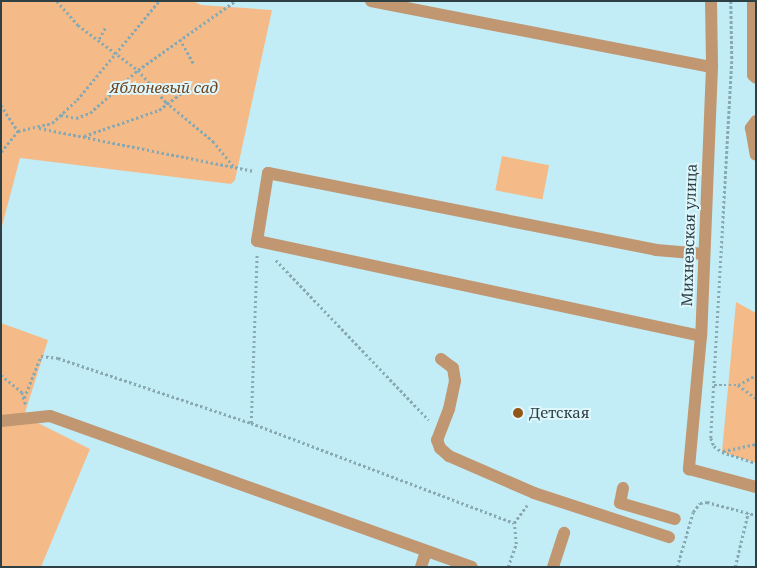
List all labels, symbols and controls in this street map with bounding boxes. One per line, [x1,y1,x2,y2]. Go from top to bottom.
park label: Яблоневый сад [110,79,218,97]
street label: Михневская улица [678,163,700,307]
place label: Детская [529,404,589,422]
marker: Детская [511,406,525,420]

